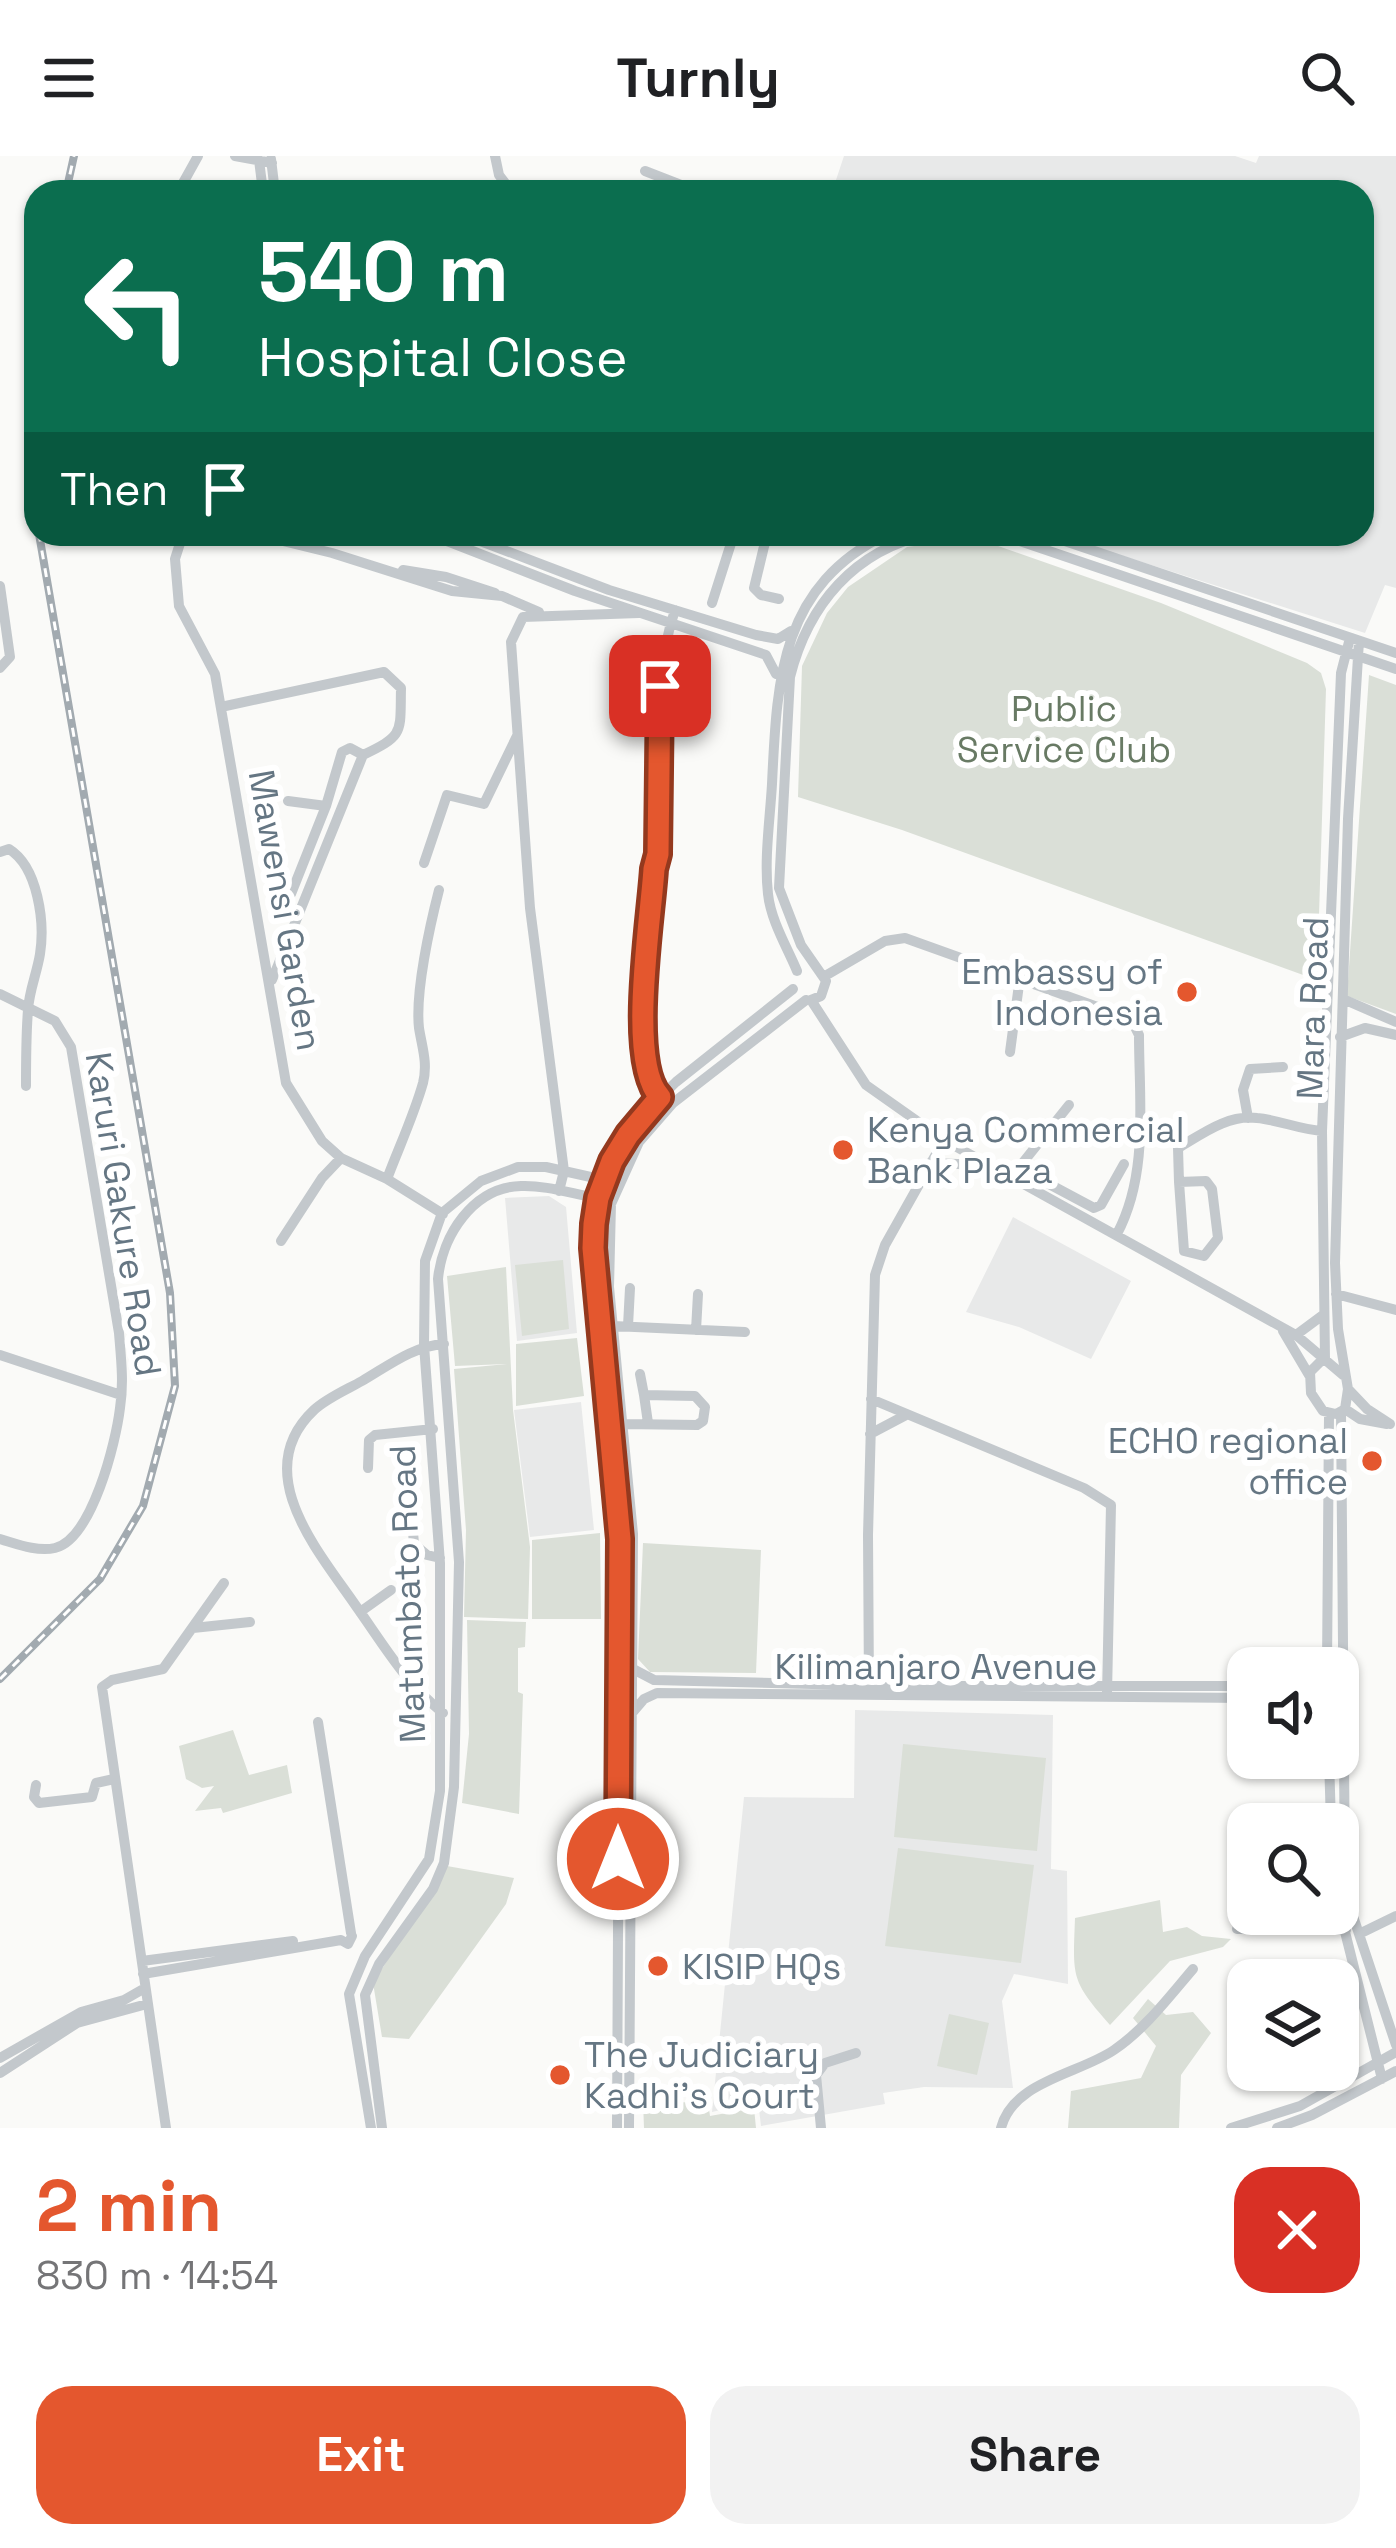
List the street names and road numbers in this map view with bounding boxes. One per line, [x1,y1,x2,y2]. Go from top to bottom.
street label: Mawensi Garden [238,766,332,1054]
street label: Mara Road [1287,916,1339,1100]
street label: Karuri Gakure Road [75,1049,171,1380]
street label: Matumbato Road [380,1444,436,1744]
street label: Kilimanjaro Avenue [775,1644,1097,1690]

